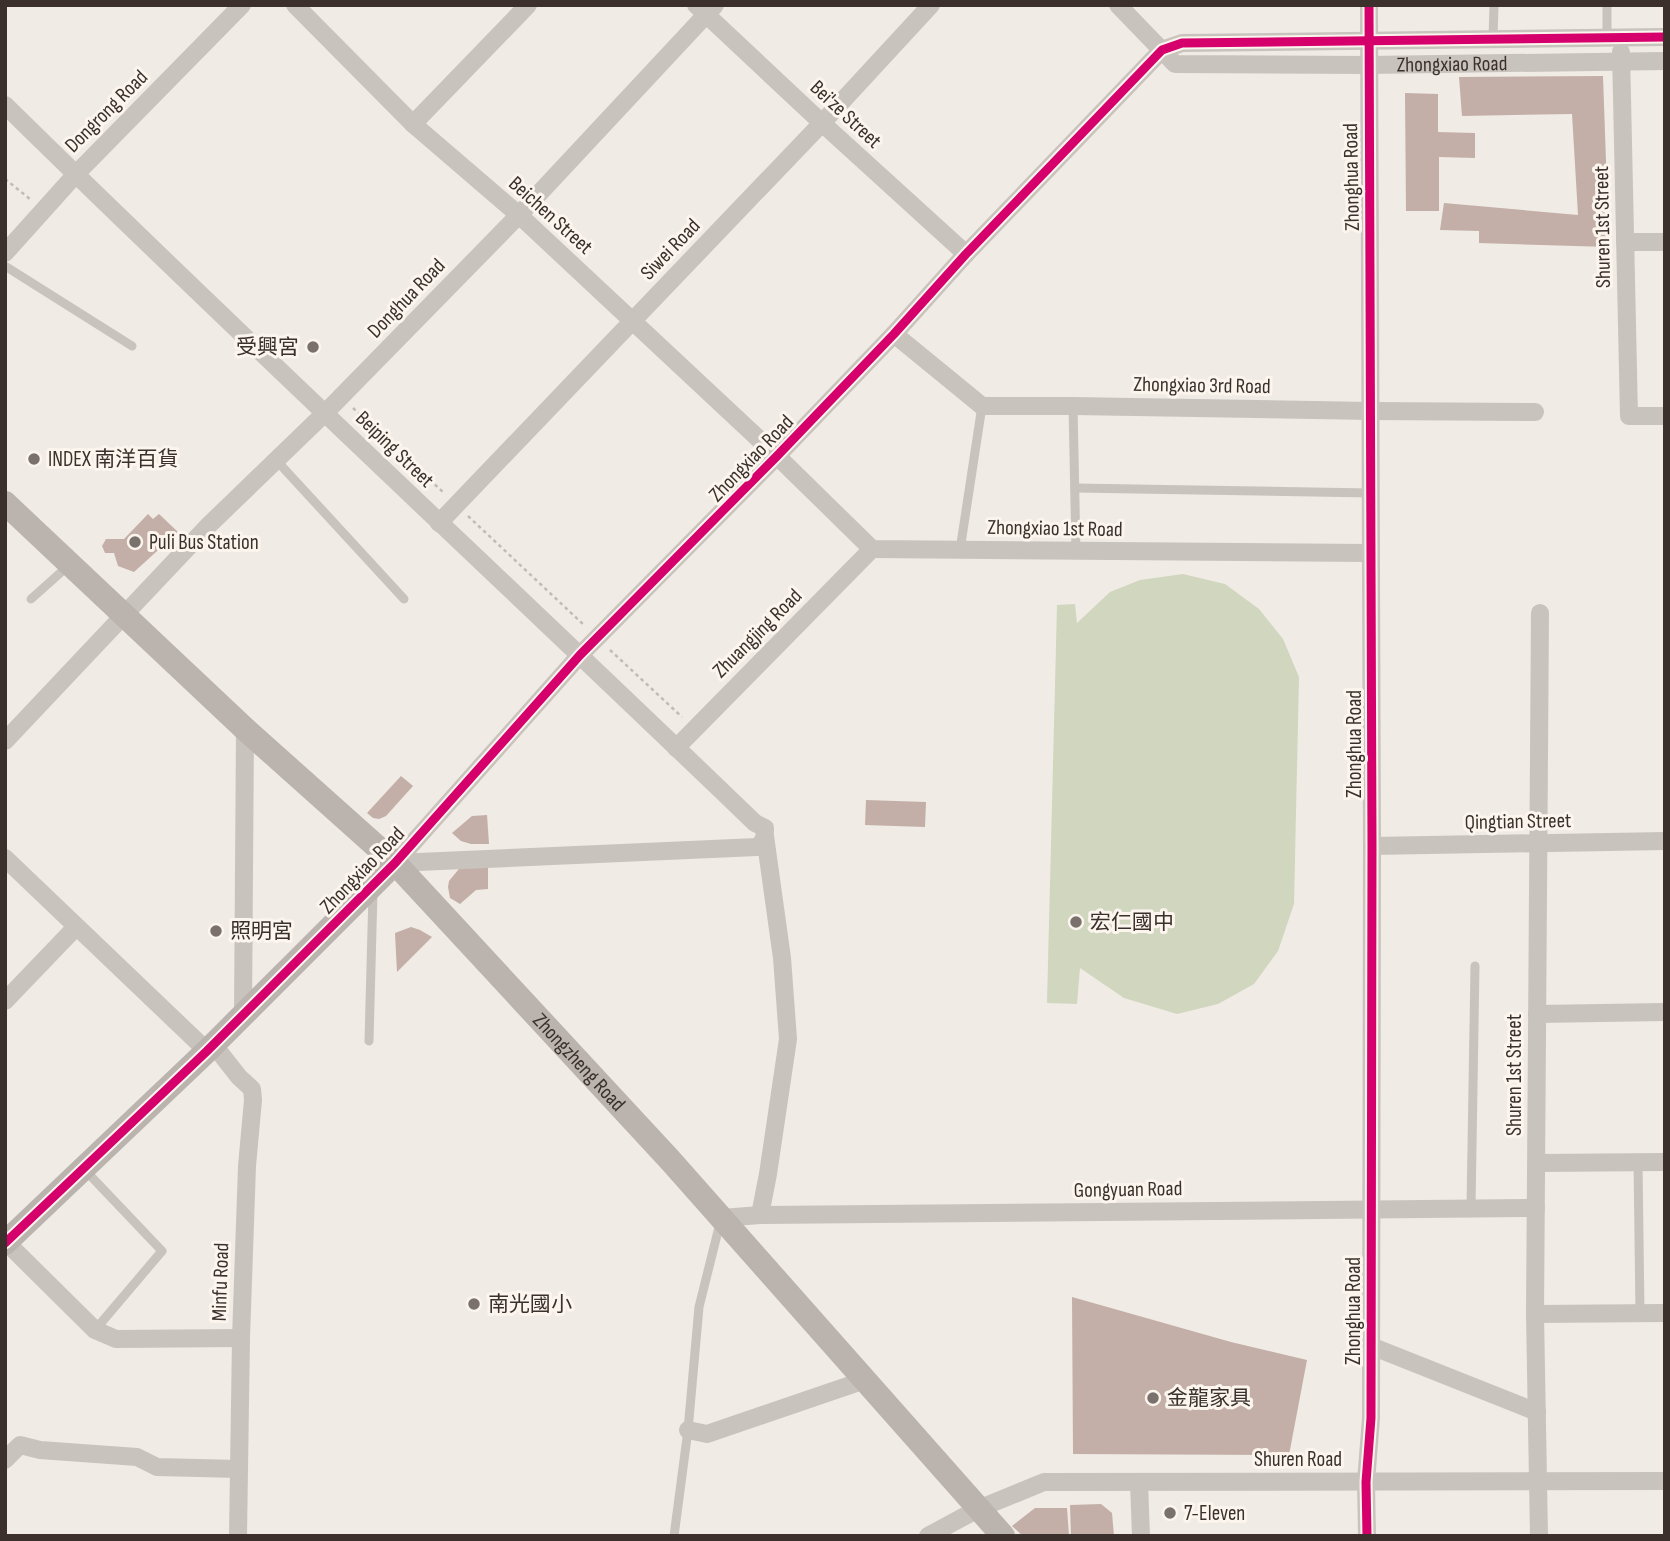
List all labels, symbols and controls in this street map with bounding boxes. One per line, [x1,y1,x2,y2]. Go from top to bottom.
street label: Zhongxiao Road [1396,51,1508,78]
street label: Dongrong Road [60,65,153,158]
street label: Bei'ze Street [805,75,886,154]
street label: Zhonghua Road [1338,123,1365,231]
street label: Shuren 1st Street [1589,166,1616,288]
street label: Beichen Street [504,171,598,260]
street label: Siwei Road [635,214,705,285]
street label: Donghua Road [362,253,450,343]
place label: 受興宮 [236,335,299,360]
marker: 受興宮 [305,339,321,355]
street label: Zhongxiao 3rd Road [1133,372,1271,399]
street label: Beiping Street [350,406,439,493]
street label: Zhongxiao Road [704,410,799,507]
place label: INDEX 南洋百貨 [48,447,178,472]
marker: INDEX 南洋百貨 [26,451,42,467]
street label: Zhongxiao 1st Road [987,515,1123,542]
place label: Puli Bus Station [149,530,259,555]
marker: Puli Bus Station [127,534,143,550]
street label: Zhuangjing Road [708,584,807,683]
street label: Zhonghua Road [1342,690,1367,798]
street label: Qingtian Street [1465,808,1572,835]
street label: Zhongxiao Road [315,822,410,919]
place label: 宏仁國中 [1090,910,1174,935]
marker: 宏仁國中 [1068,914,1084,930]
place label: 照明宮 [230,919,293,944]
marker: 照明宮 [208,923,224,939]
street label: Zhongzheng Road [527,1008,630,1117]
street label: Shuren 1st Street [1502,1014,1527,1136]
street label: Gongyuan Road [1074,1176,1182,1203]
street label: Minfu Road [207,1242,234,1322]
street label: Zhonghua Road [1341,1257,1366,1365]
place label: 南光國小 [488,1292,572,1317]
marker: 南光國小 [466,1296,482,1312]
place label: 金龍家具 [1167,1386,1251,1411]
marker: 金龍家具 [1145,1390,1161,1406]
street label: Shuren Road [1254,1447,1342,1472]
place label: 7-Eleven [1184,1501,1245,1526]
marker: 7-Eleven [1162,1505,1178,1521]

